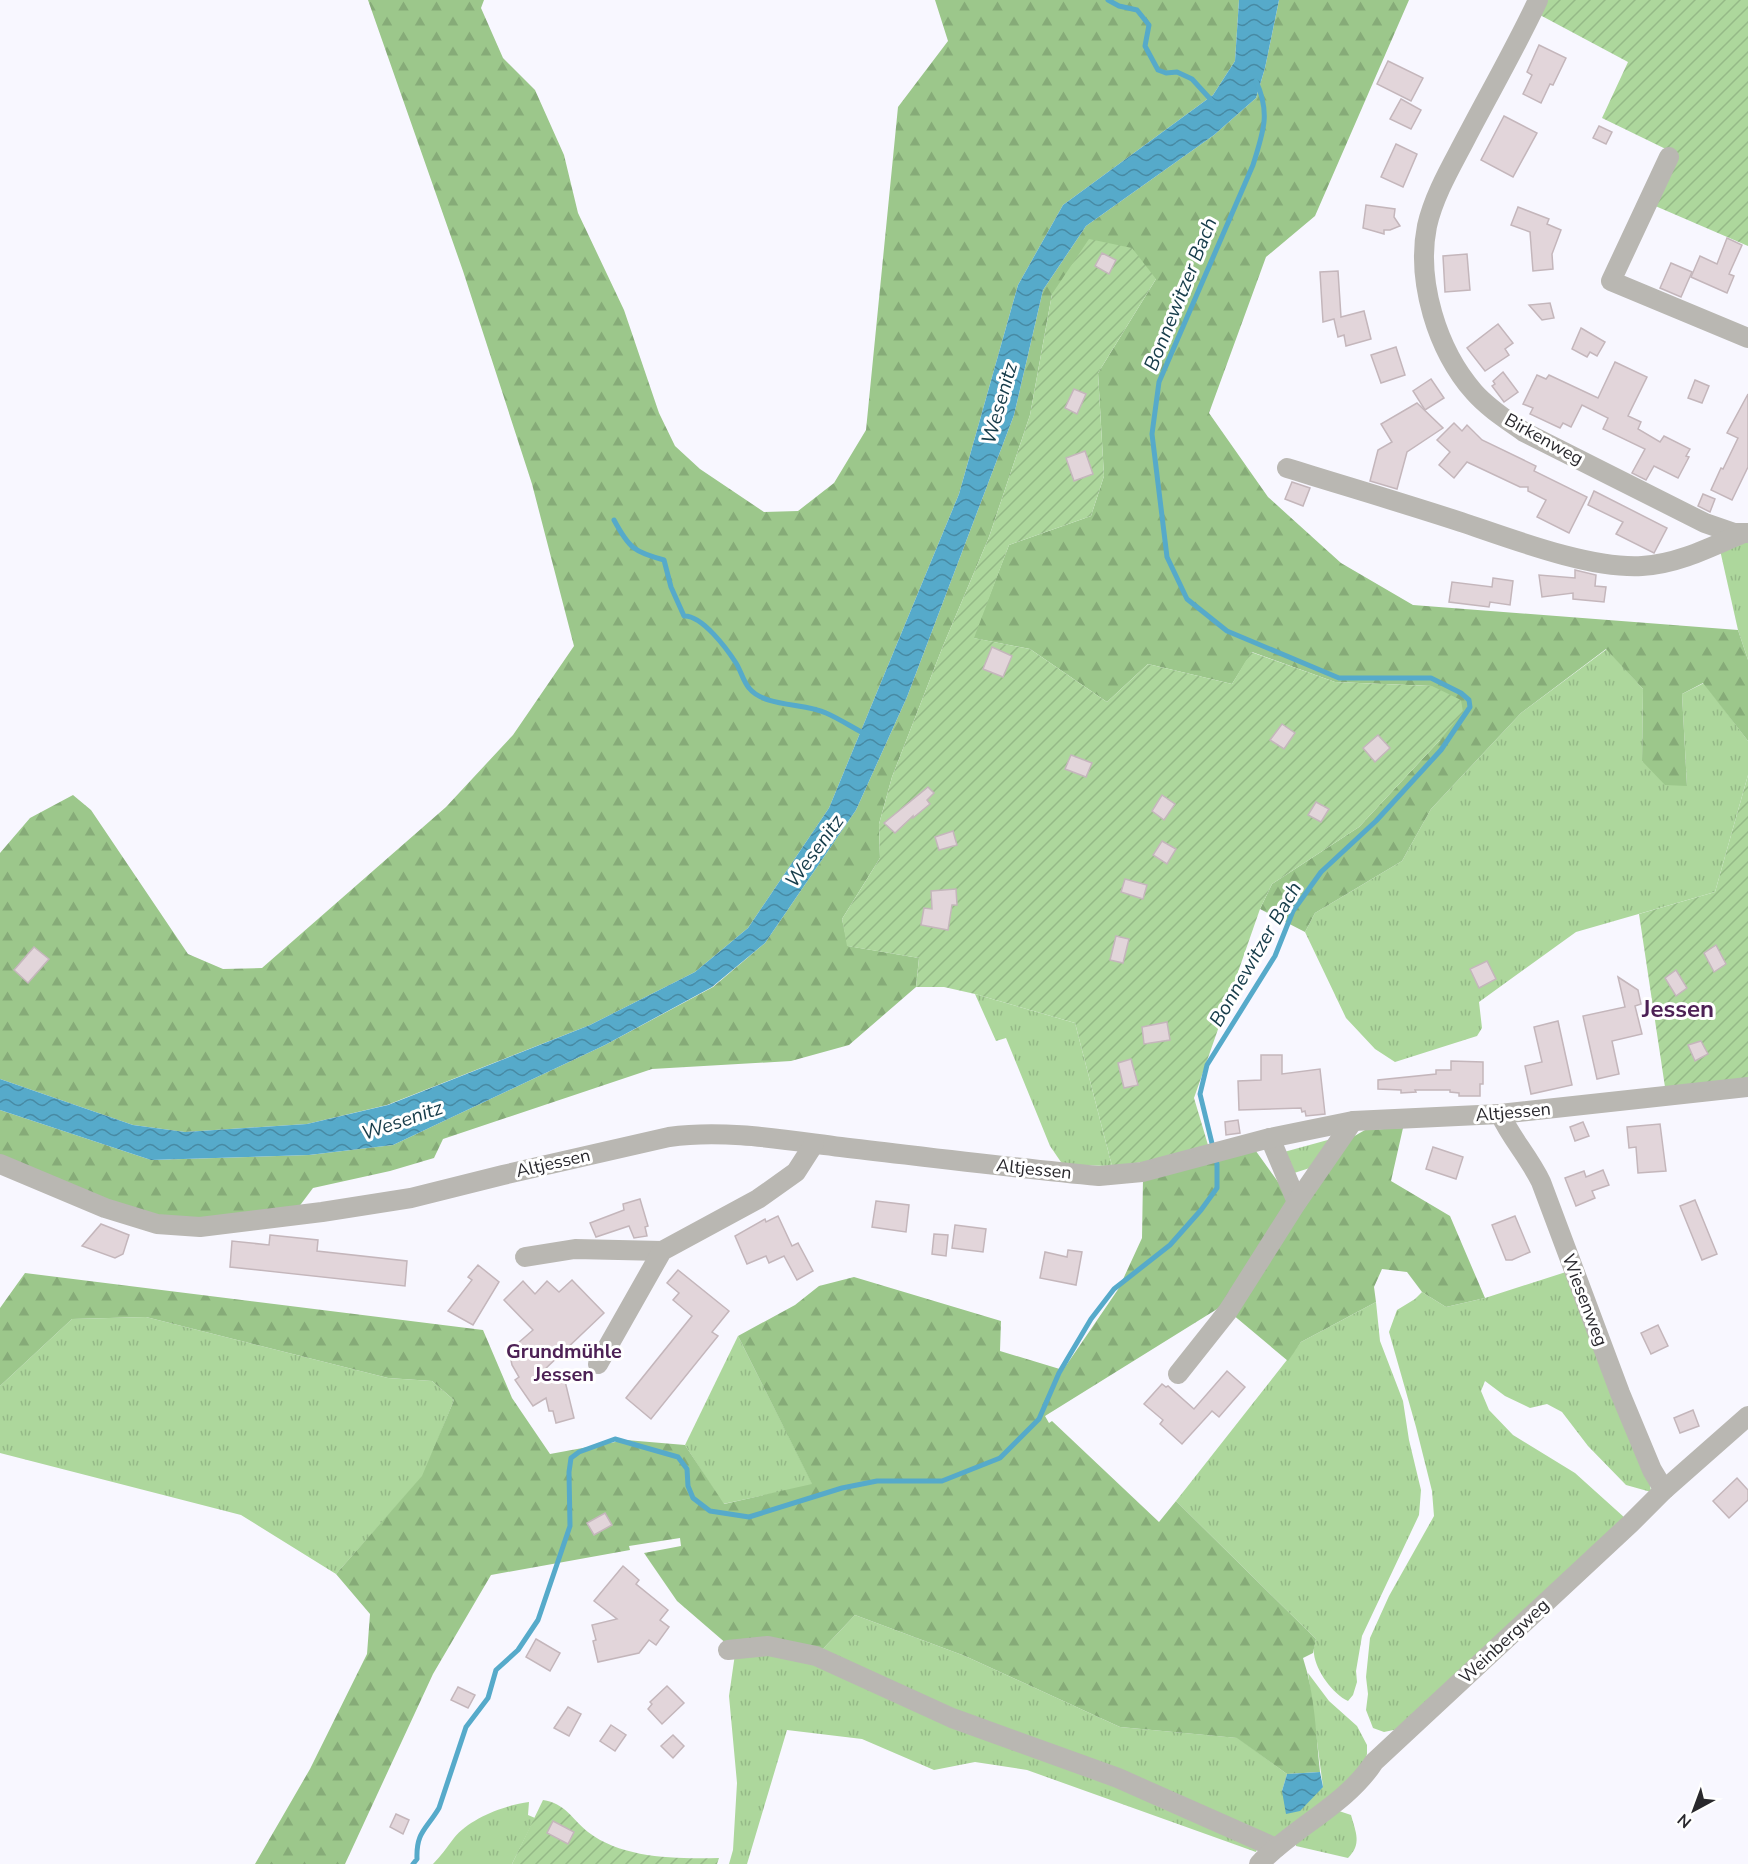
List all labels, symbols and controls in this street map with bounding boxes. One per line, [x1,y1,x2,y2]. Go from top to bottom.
water label: Bonnewitzer Bach [1137,214,1224,375]
water label: Wesenitz [975,358,1024,447]
street label: Birkenweg [1500,408,1588,470]
water label: Wesenitz [779,809,850,893]
water label: Bonnewitzer Bach [1203,877,1308,1032]
district label: Jessen [1641,993,1714,1025]
water label: Wesenitz [358,1094,447,1147]
street label: Altjessen [1474,1097,1552,1127]
street label: Altjessen [513,1143,593,1183]
street label: Altjessen [995,1153,1073,1185]
street label: Wiesenweg [1556,1250,1614,1350]
district label: Grundmühle Jessen [506,1338,622,1388]
street label: Weinbergweg [1454,1593,1554,1689]
north arrow [1664,1780,1724,1840]
text: N [1673,1808,1697,1833]

